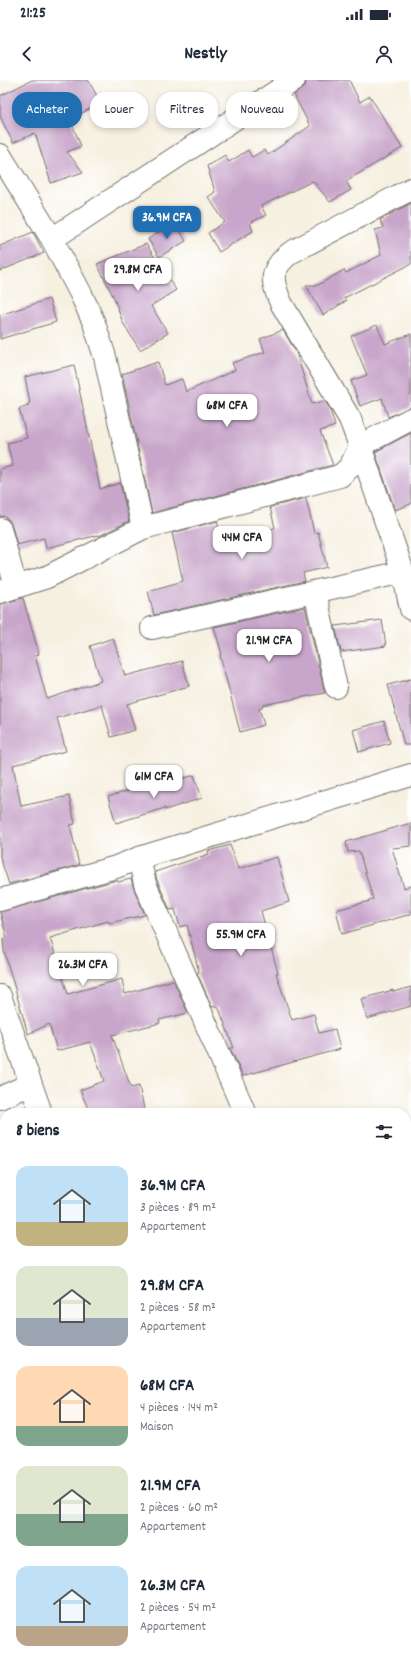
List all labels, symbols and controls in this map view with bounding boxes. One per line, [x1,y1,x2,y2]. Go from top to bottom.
text: 21:25 [20,3,46,25]
text: Nestly [184,42,227,67]
icon: back [16,43,38,65]
icon: person [373,43,395,65]
chip: Acheter [12,92,82,128]
chip: Louer [90,92,148,128]
chip: Filtres [156,92,218,128]
chip: Nouveau [226,92,298,128]
pin: 36.9M CFA [121,206,213,240]
text: 36.9M CFA [142,209,192,228]
pin: 29.8M CFA [92,258,184,292]
text: 29.8M CFA [114,261,162,280]
pin: 68M CFA [190,394,264,428]
text: 68M CFA [206,397,248,416]
pin: 44M CFA [205,526,279,560]
text: 44M CFA [222,529,262,548]
pin: 21.9M CFA [223,629,315,663]
text: 21.9M CFA [246,632,292,651]
pin: 61M CFA [117,765,191,799]
text: 61M CFA [134,768,174,787]
pin: 55.9M CFA [195,923,287,957]
text: 55.9M CFA [216,926,266,945]
pin: 26.3M CFA [37,953,129,987]
text: 26.3M CFA [58,956,108,975]
text: 8 biens [16,1120,60,1144]
icon: filters [373,1121,395,1143]
text: 36.9M CFA [140,1175,206,1199]
icon: home [48,1182,96,1230]
text: 3 pièces · 89 m² [140,1199,216,1218]
text: Appartement [140,1218,206,1237]
text: 29.8M CFA [140,1275,204,1299]
icon: home [48,1282,96,1330]
text: 2 pièces · 58 m² [140,1299,216,1318]
text: Appartement [140,1318,206,1337]
text: 68M CFA [140,1375,194,1399]
icon: home [48,1382,96,1430]
text: 4 pièces · 144 m² [140,1399,218,1418]
text: Maison [140,1418,173,1437]
text: 21.9M CFA [140,1475,201,1499]
icon: home [48,1482,96,1530]
text: 2 pièces · 60 m² [140,1499,218,1518]
text: Appartement [140,1518,206,1537]
text: 26.3M CFA [140,1575,205,1599]
icon: home [48,1582,96,1630]
text: 2 pièces · 54 m² [140,1599,216,1618]
text: Appartement [140,1618,206,1637]

